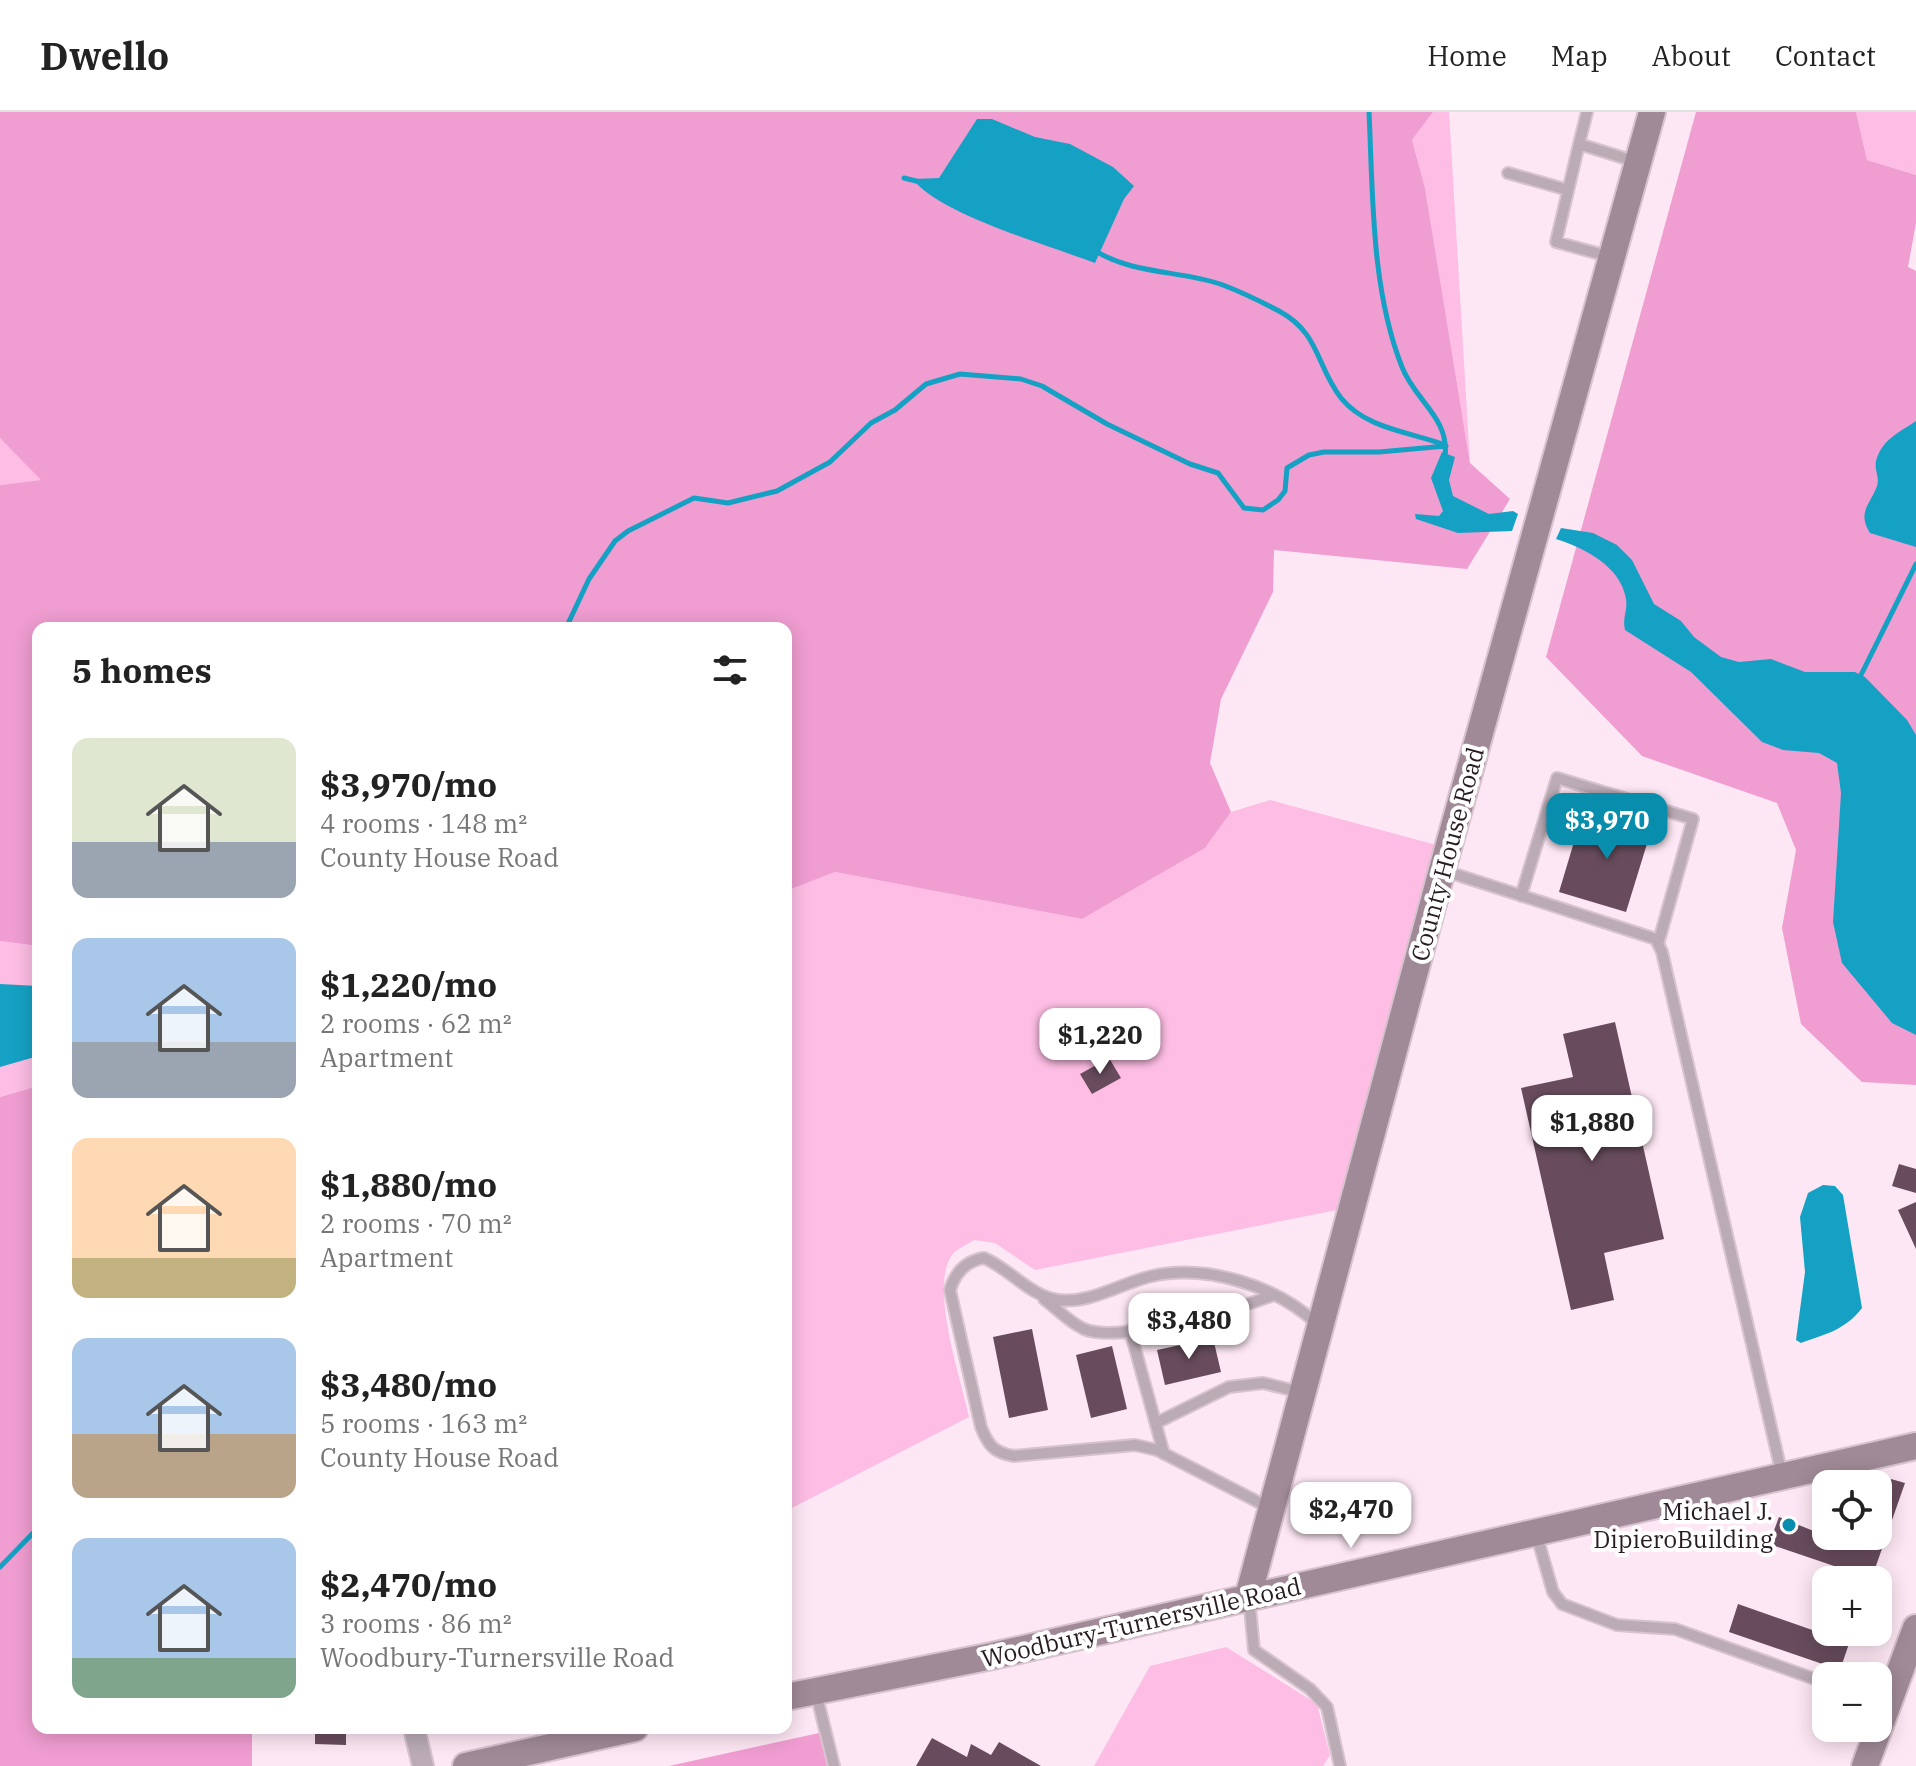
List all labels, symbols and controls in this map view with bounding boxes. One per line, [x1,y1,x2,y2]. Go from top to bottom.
text: Dwello [40,31,169,80]
text: Home [1427,37,1507,74]
text: Map [1551,37,1608,74]
text: About [1652,37,1731,74]
text: Contact [1775,37,1876,74]
text: 5 homes [72,648,212,692]
icon: filters [708,648,752,692]
street label: County House Road [1403,743,1491,965]
text: $3,970/mo [320,762,497,806]
icon: home [136,770,232,866]
pin: $3,970 [1542,793,1672,861]
text: $3,970 [1564,802,1650,836]
text: 4 rooms · 148 m² [320,806,527,840]
text: County House Road [320,840,559,874]
text: $1,220/mo [320,962,497,1006]
icon: home [136,970,232,1066]
text: 2 rooms · 62 m² [320,1006,512,1040]
pin: $1,220 [1035,1008,1165,1076]
text: $1,220 [1057,1017,1143,1051]
text: Apartment [320,1040,453,1074]
pin: $1,880 [1527,1095,1657,1163]
text: $1,880 [1549,1104,1635,1138]
text: $1,880/mo [320,1162,497,1206]
icon: home [136,1170,232,1266]
text: 2 rooms · 70 m² [320,1206,512,1240]
text: Apartment [320,1240,453,1274]
pin: $3,480 [1124,1293,1254,1361]
text: $3,480 [1146,1302,1232,1336]
text: $3,480/mo [320,1362,497,1406]
icon: home [136,1370,232,1466]
text: 5 rooms · 163 m² [320,1406,527,1440]
text: County House Road [320,1440,559,1474]
map controls [1812,1470,1892,1742]
button: locate [1812,1470,1892,1550]
pin: $2,470 [1286,1482,1416,1550]
text: $2,470 [1308,1491,1394,1525]
place label: Michael J. DipieroBuilding [1593,1495,1773,1555]
marker: Michael J. DipieroBuilding [1780,1516,1798,1534]
text: $2,470/mo [320,1562,497,1606]
button: + [1812,1566,1892,1646]
icon: home [136,1570,232,1666]
street label: Woodbury-Turnersville Road [978,1570,1304,1674]
text: 3 rooms · 86 m² [320,1606,512,1640]
text: Woodbury-Turnersville Road [320,1640,674,1674]
button: − [1812,1662,1892,1742]

